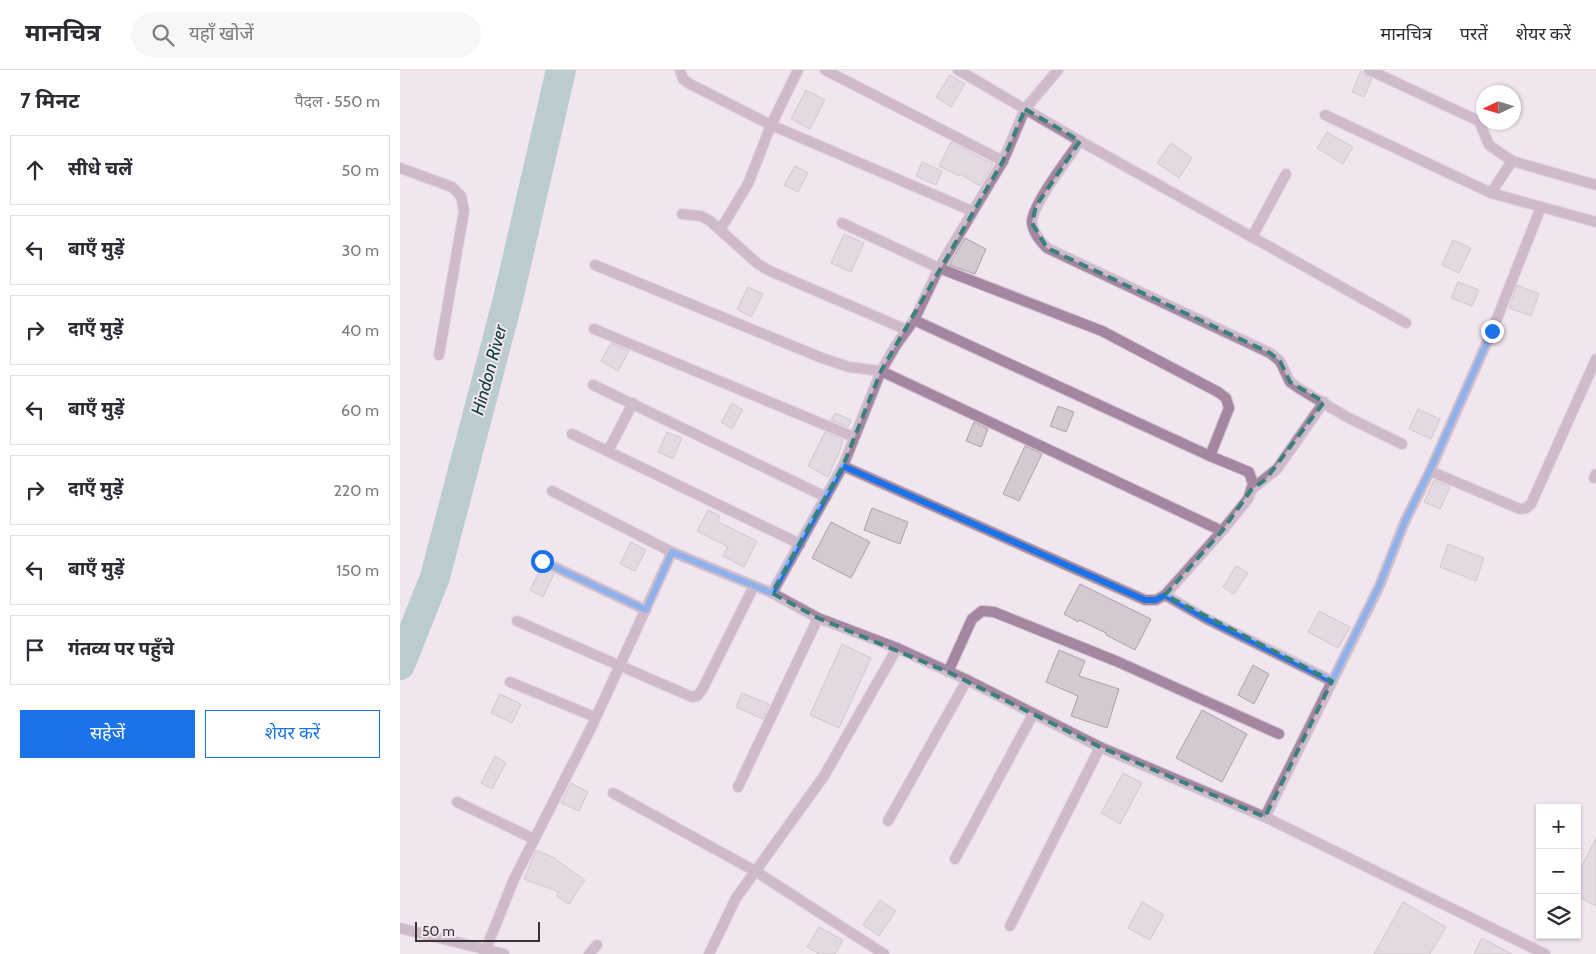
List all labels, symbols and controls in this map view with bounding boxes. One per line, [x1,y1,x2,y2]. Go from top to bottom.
search box [131,12,481,57]
text: मानचित्र [25,18,101,47]
icon: search [149,21,177,49]
text: यहाँ खोजें [189,22,254,45]
text: मानचित्र [1380,23,1432,45]
text: परतें [1460,23,1488,45]
text: शेयर करें [1516,23,1571,45]
north arrow [1476,85,1521,130]
text: 7 मिनट [20,88,80,113]
text: पैदल · 550 m [294,92,380,111]
icon: ahead [21,156,49,184]
text: सीधे चलें [68,157,132,180]
text: 50 m [342,161,379,180]
icon: left [21,236,49,264]
text: बाएँ मुड़ें [68,237,124,260]
text: 30 m [342,241,379,260]
icon: right [21,316,49,344]
text: दाएँ मुड़ें [68,317,123,340]
route end [1481,320,1504,343]
text: 40 m [341,321,379,340]
water label: Hindon River [466,321,512,417]
icon: left [21,396,49,424]
text: बाएँ मुड़ें [68,397,124,420]
text: 60 m [341,401,379,420]
icon: right [21,476,49,504]
text: दाएँ मुड़ें [68,477,123,500]
text: 220 m [333,481,379,500]
route start [531,550,554,573]
icon: left [21,556,49,584]
text: बाएँ मुड़ें [68,557,124,580]
text: 150 m [336,561,379,580]
icon: arrive [21,636,49,664]
text: गंतव्य पर पहुँचे [68,637,174,660]
button: सहेजें [20,710,195,758]
button: शेयर करें [205,710,380,758]
map controls [1536,804,1581,939]
button: + [1536,804,1581,849]
button: − [1536,849,1581,894]
button: layers [1536,894,1581,939]
scale bar [415,919,540,942]
text: 50 m [422,922,455,940]

